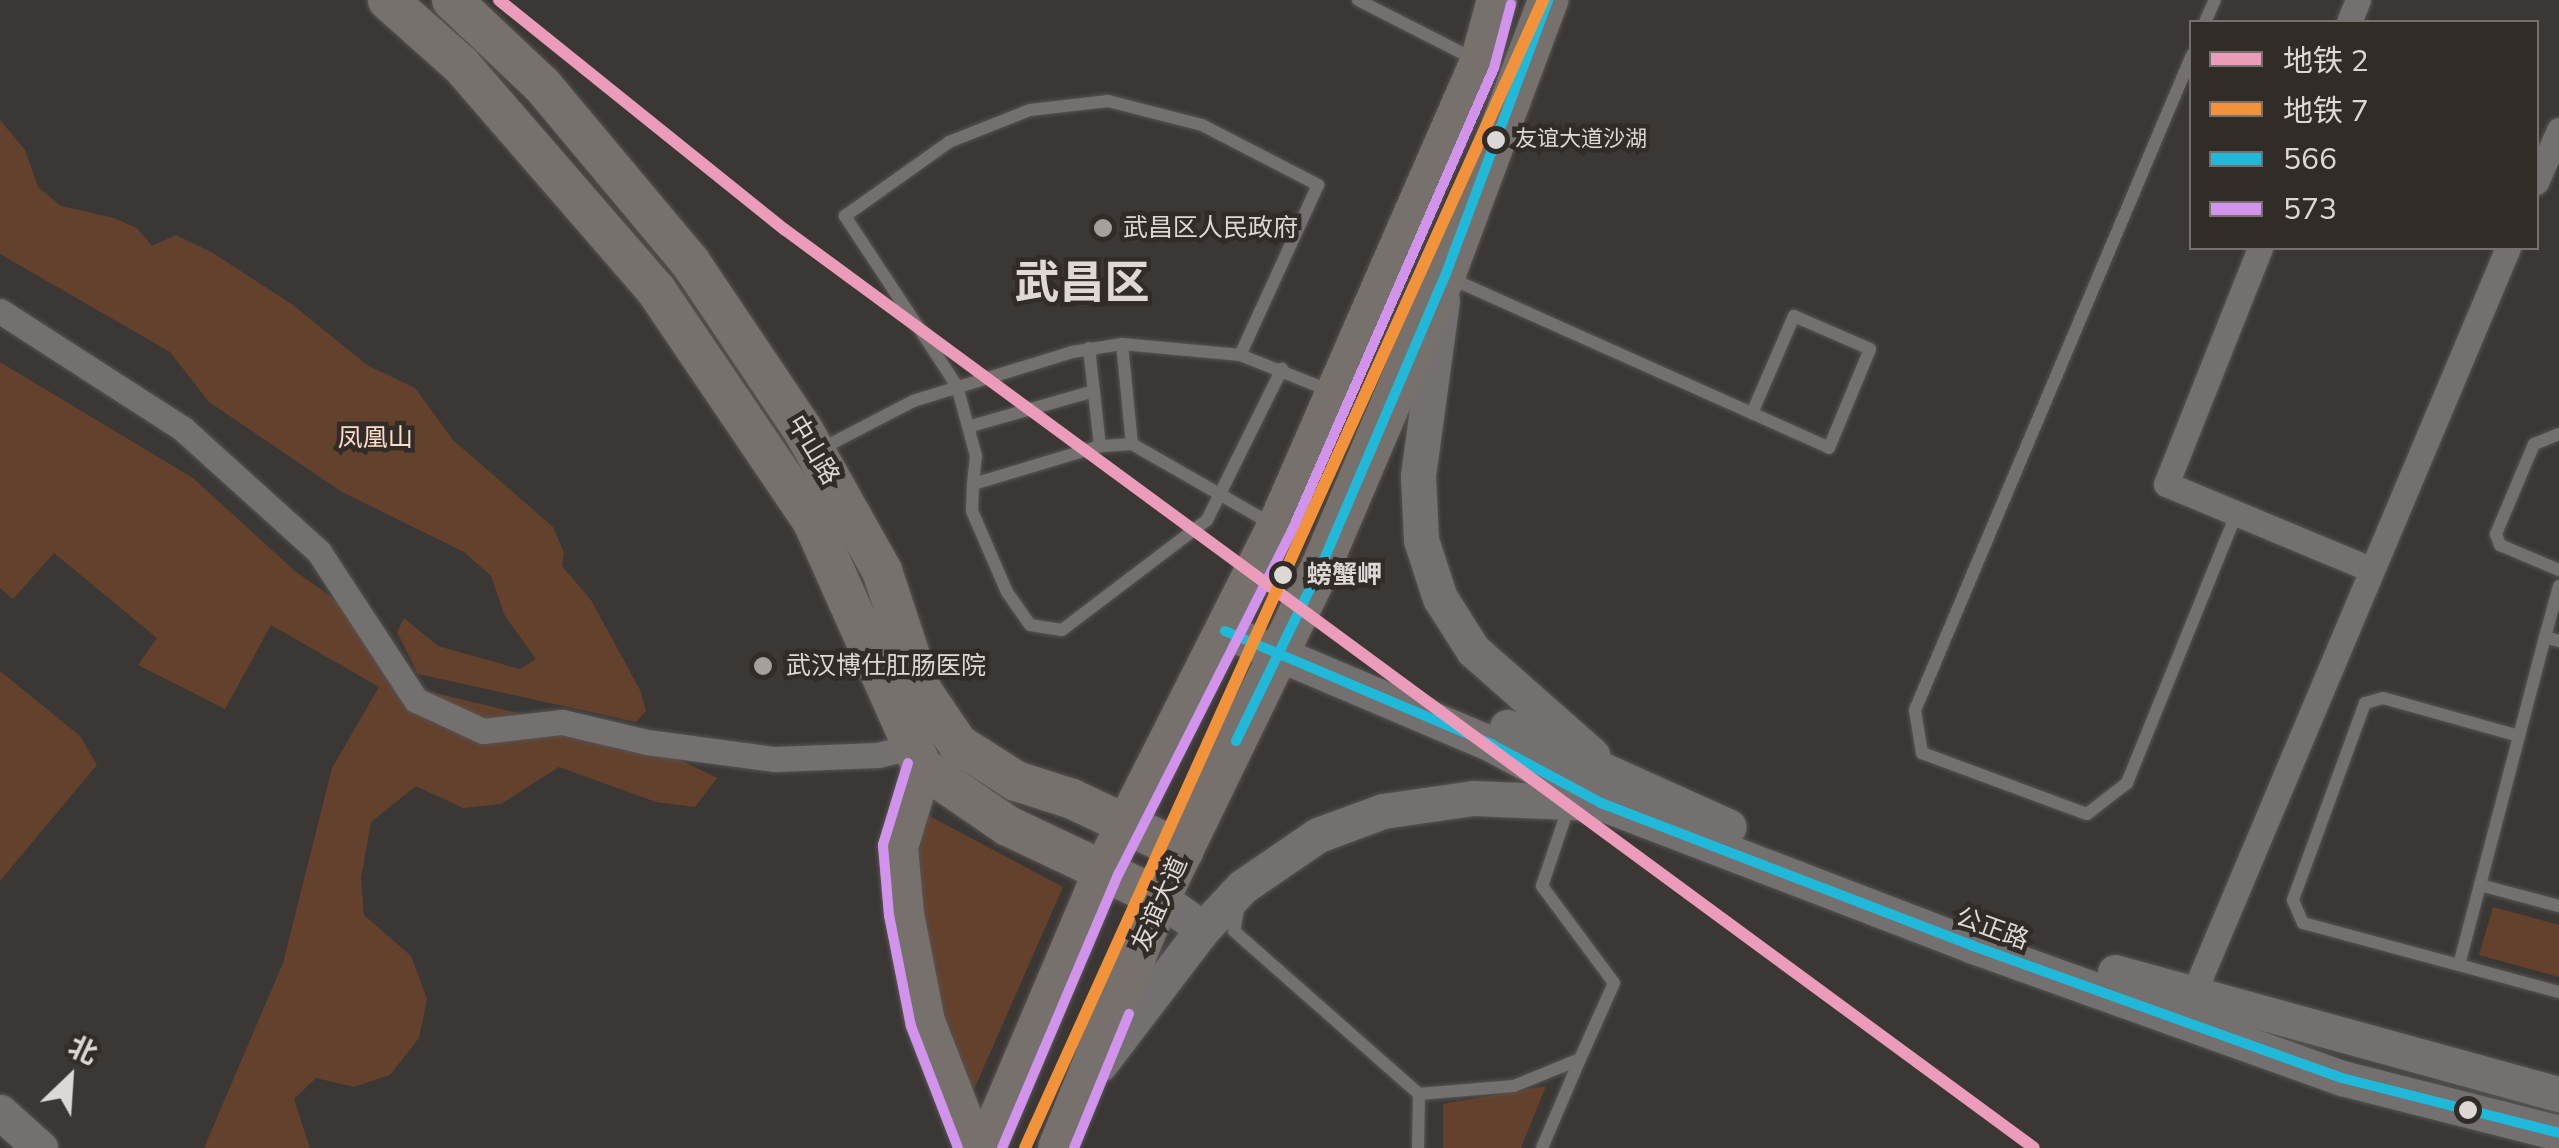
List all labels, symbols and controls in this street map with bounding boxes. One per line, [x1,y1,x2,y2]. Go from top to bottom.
legend [2189,20,2539,250]
text: 地铁 2 [2283,41,2369,82]
text: 地铁 7 [2283,91,2369,132]
place label: 友谊大道沙湖 [1515,127,1647,153]
marker: 友谊大道沙湖 [1486,130,1506,150]
text: 566 [2283,139,2337,180]
text: 573 [2283,189,2337,230]
place label: 武昌区人民政府 [1123,213,1298,243]
marker: 武昌区人民政府 [1092,217,1114,239]
district label: 武昌区 [1015,257,1149,311]
street label: 中山路 [781,410,845,490]
park label: 凤凰山 [338,423,412,453]
marker: 螃蟹岬 [1268,560,1298,590]
place label: 螃蟹岬 [1307,560,1382,590]
place label: 武汉博仕肛肠医院 [786,651,986,681]
marker: 武汉博仕肛肠医院 [750,653,776,679]
street label: 友谊大道 [1126,852,1194,956]
street label: 公正路 [1952,902,2032,956]
north arrow [20,1028,120,1128]
text: 北 [62,1028,103,1074]
unlabelled marker [2458,1100,2478,1120]

